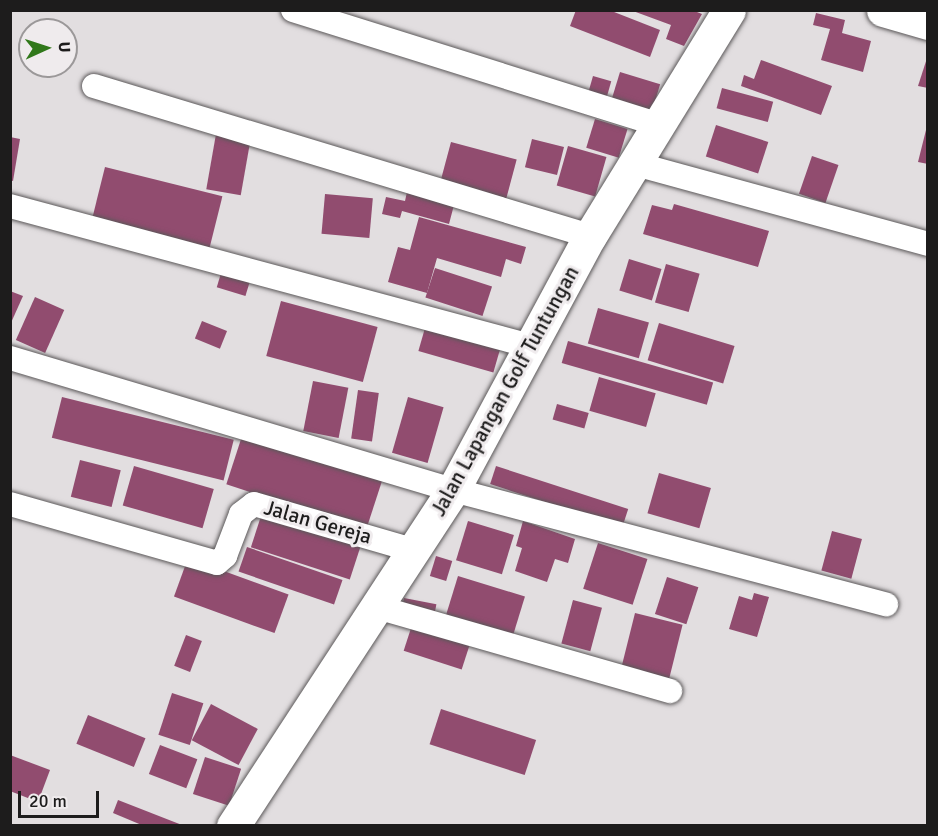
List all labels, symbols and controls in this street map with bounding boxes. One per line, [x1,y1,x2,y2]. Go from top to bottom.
north arrow [18,18,78,78]
text: U [54,41,74,53]
street label: Jalan Lapangan Golf Tuntungan [426,262,584,520]
street label: Jalan Gereja [261,495,375,549]
scale bar [21,779,102,817]
text: 20 m [29,790,67,812]

